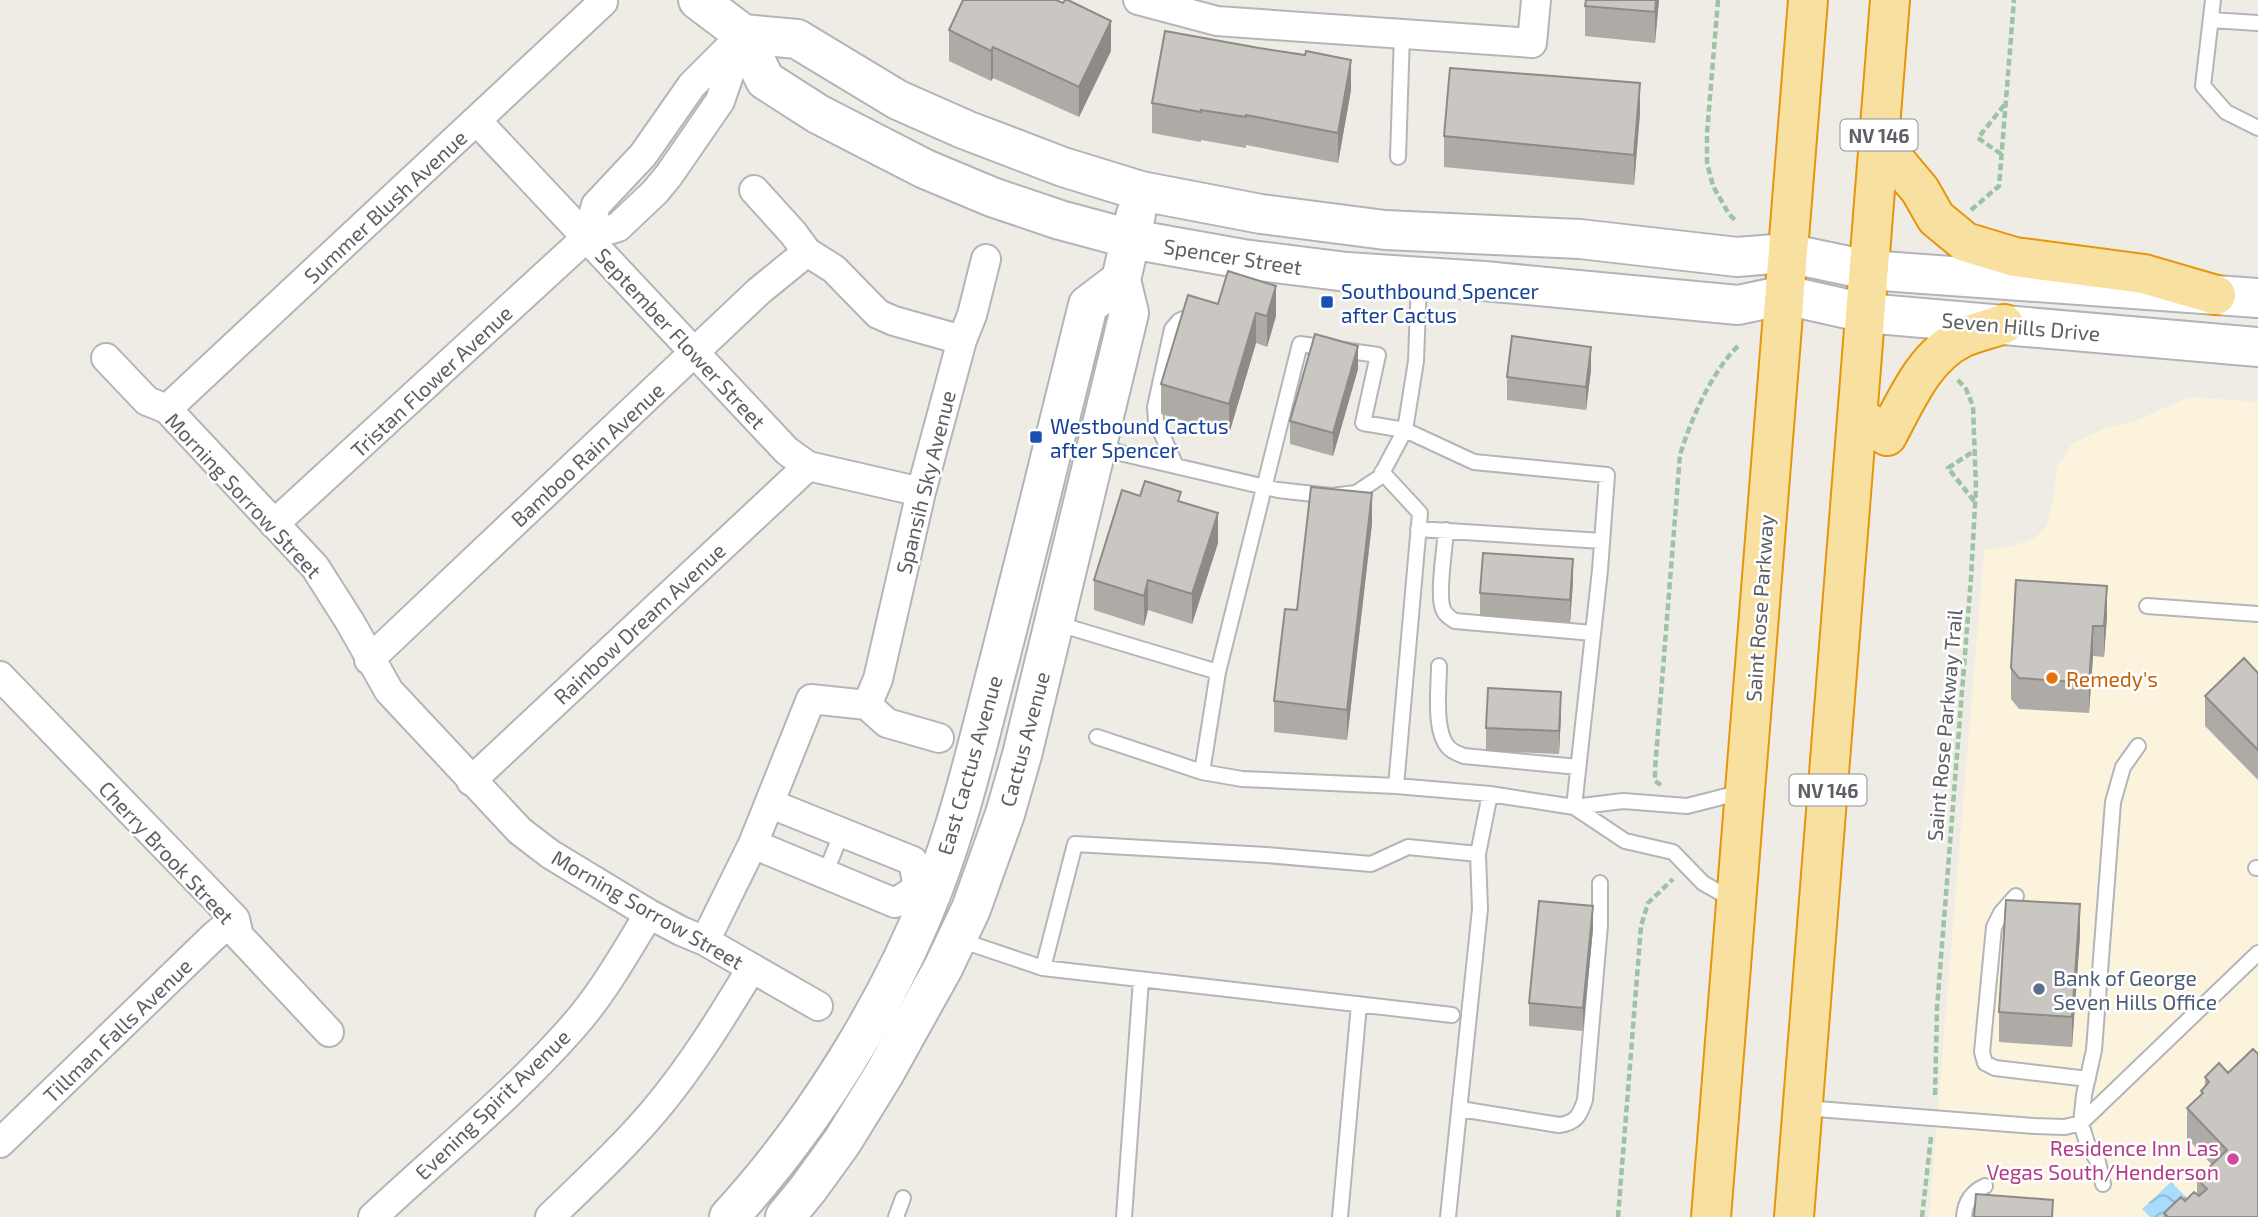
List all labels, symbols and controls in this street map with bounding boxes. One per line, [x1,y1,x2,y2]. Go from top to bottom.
road number: NV 146 [1840,119,1918,150]
street label: Summer Blush Avenue [299,124,471,288]
street label: Spencer Street [1162,233,1304,279]
street label: September Flower Street [591,243,771,433]
place label: Southbound Spencer after Cactus [1341,278,1539,327]
marker: Southbound Spencer after Cactus [1319,294,1335,310]
street label: Tristan Flower Avenue [345,300,517,462]
street label: Seven Hills Drive [1941,307,2101,345]
street label: Bamboo Rain Avenue [505,377,669,531]
street label: Spansih Sky Avenue [890,388,960,576]
street label: Morning Sorrow Street [161,407,327,583]
place label: Westbound Cactus after Spencer [1050,413,1229,462]
marker: Westbound Cactus after Spencer [1028,429,1044,445]
street label: Saint Rose Parkway [1740,514,1778,702]
street label: Rainbow Dream Avenue [548,537,730,709]
street label: Saint Rose Parkway Trail [1921,607,1967,842]
place label: Remedy's [2066,666,2158,691]
street label: Cactus Avenue [994,669,1054,809]
marker: Remedy's [2044,670,2060,686]
street label: East Cactus Avenue [931,672,1007,858]
street label: Cherry Brook Street [94,775,240,929]
road number: NV 146 [1790,775,1867,806]
street label: Morning Sorrow Street [548,844,748,974]
street label: Tillman Falls Avenue [38,953,196,1107]
place label: Bank of George Seven Hills Office [2053,965,2217,1014]
marker: Bank of George Seven Hills Office [2031,981,2047,997]
street label: Evening Spirit Avenue [409,1024,575,1184]
place label: Residence Inn Las Vegas South/Henderson [1986,1135,2219,1184]
marker: Residence Inn Las Vegas South/Henderson [2225,1151,2241,1167]

